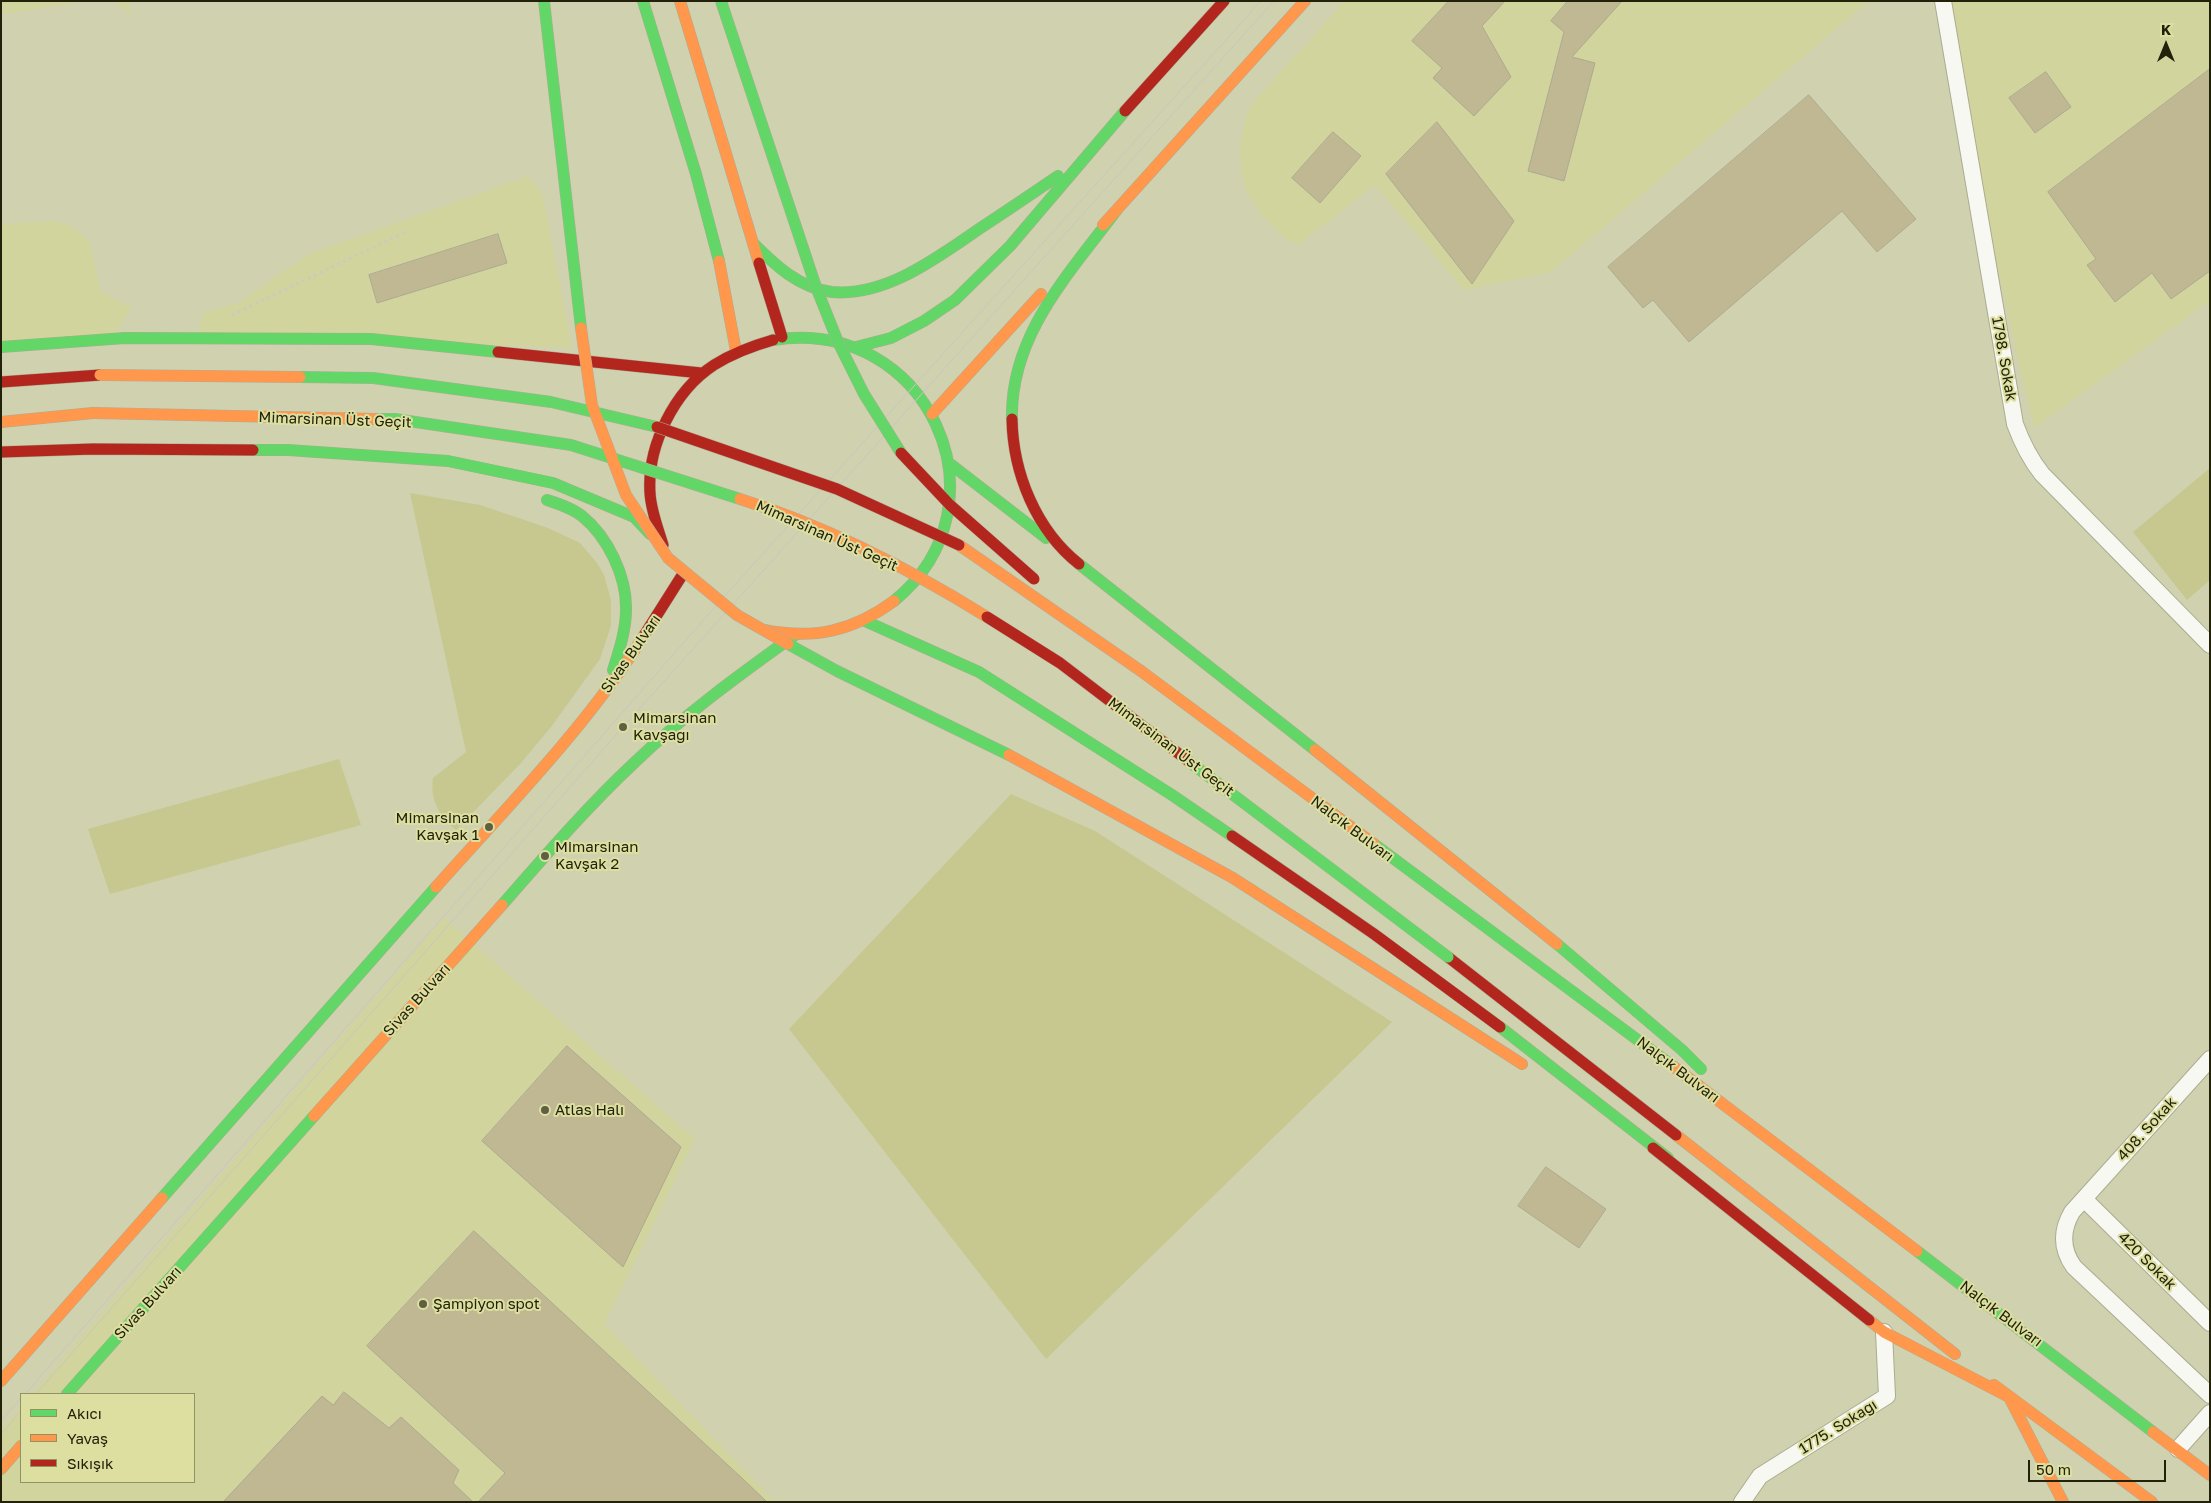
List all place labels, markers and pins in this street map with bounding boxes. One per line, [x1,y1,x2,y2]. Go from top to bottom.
place label: Mimarsinan Kavşağı [633,709,716,744]
marker: Mimarsinan Kavşağı [617,721,629,733]
place label: Mimarsinan Kavşak 1 [396,809,479,844]
marker: Mimarsinan Kavşak 1 [483,821,495,833]
place label: Mimarsinan Kavşak 2 [555,838,638,873]
marker: Mimarsinan Kavşak 2 [539,850,551,862]
place label: Atlas Halı [555,1101,624,1119]
marker: Atlas Halı [539,1104,551,1116]
place label: Şampiyon spot [433,1295,540,1313]
marker: Şampiyon spot [417,1298,429,1310]

